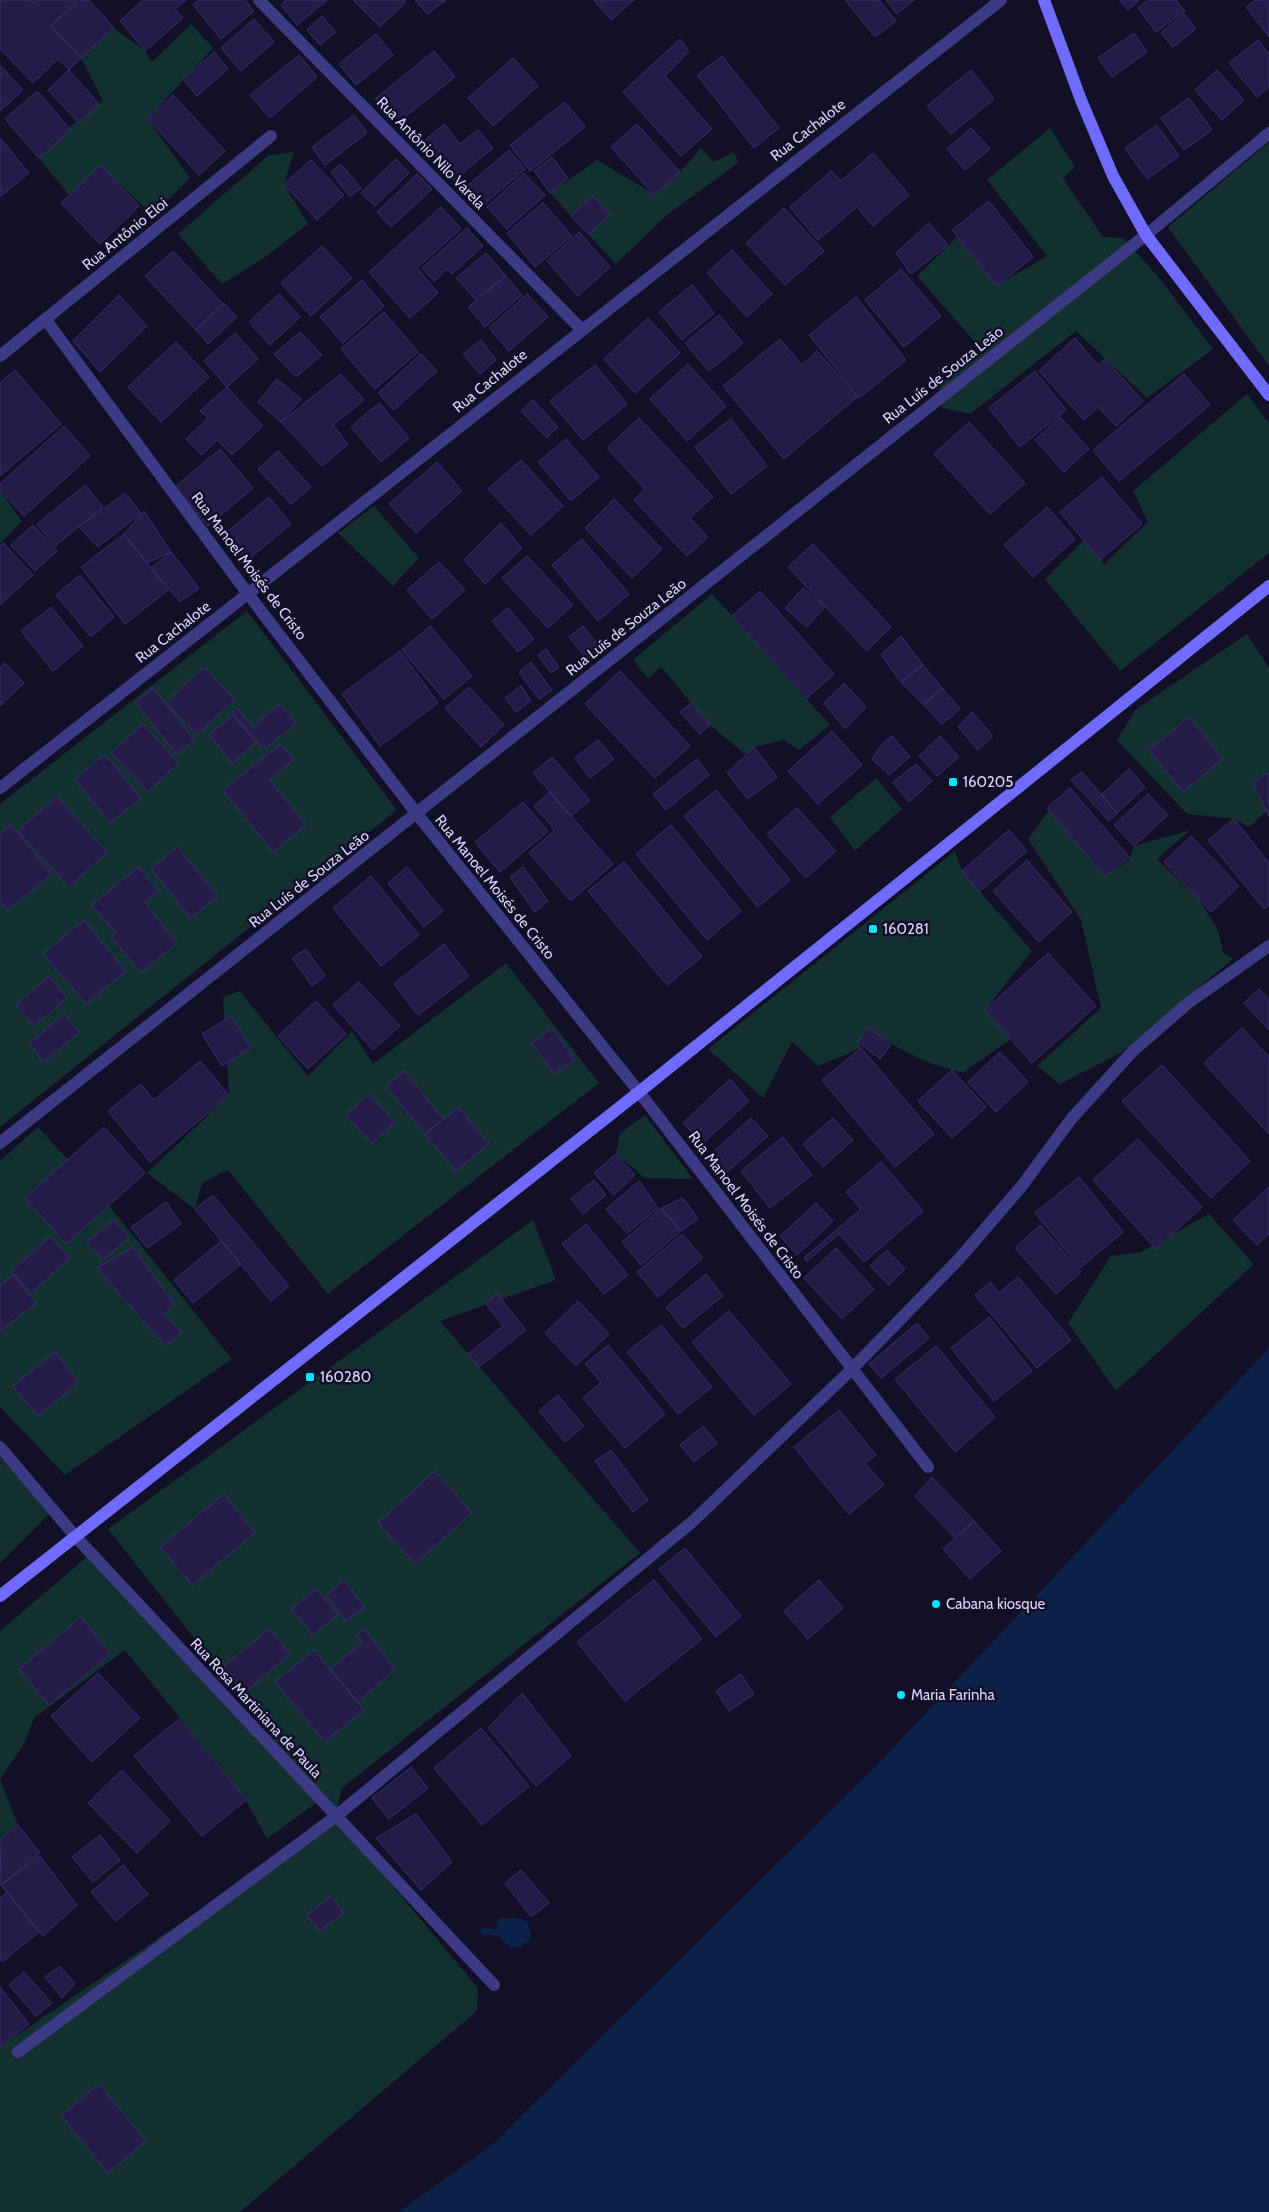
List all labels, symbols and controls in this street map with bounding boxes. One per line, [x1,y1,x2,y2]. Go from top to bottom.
street label: Rua Antônio Nilo Varela [373,93,490,213]
street label: Rua Cachalote [767,95,849,165]
street label: Rua Antônio Eloi [79,194,171,274]
street label: Rua Luís de Souza Leão [879,322,1007,428]
street label: Rua Cachalote [449,345,531,416]
street label: Rua Manoel Moisés de Cristo [187,488,311,644]
street label: Rua Luís de Souza Leão [562,574,690,680]
street label: Rua Cachalote [132,597,214,667]
place label: 160205 [963,773,1013,791]
marker: 160205 [947,776,959,788]
street label: Rua Manoel Moisés de Cristo [431,811,559,963]
street label: Rua Luís de Souza Leão [245,826,373,932]
place label: 160281 [883,920,929,938]
marker: 160281 [867,923,879,935]
street label: Rua Manoel Moisés de Cristo [684,1127,808,1283]
place label: 160280 [320,1368,371,1386]
marker: 160280 [304,1371,316,1383]
place label: Cabana kiosque [946,1595,1045,1613]
marker: Cabana kiosque [930,1598,942,1610]
street label: Rua Rosa Martiniana de Paula [186,1634,326,1782]
place label: Maria Farinha [911,1686,995,1704]
marker: Maria Farinha [895,1689,907,1701]

